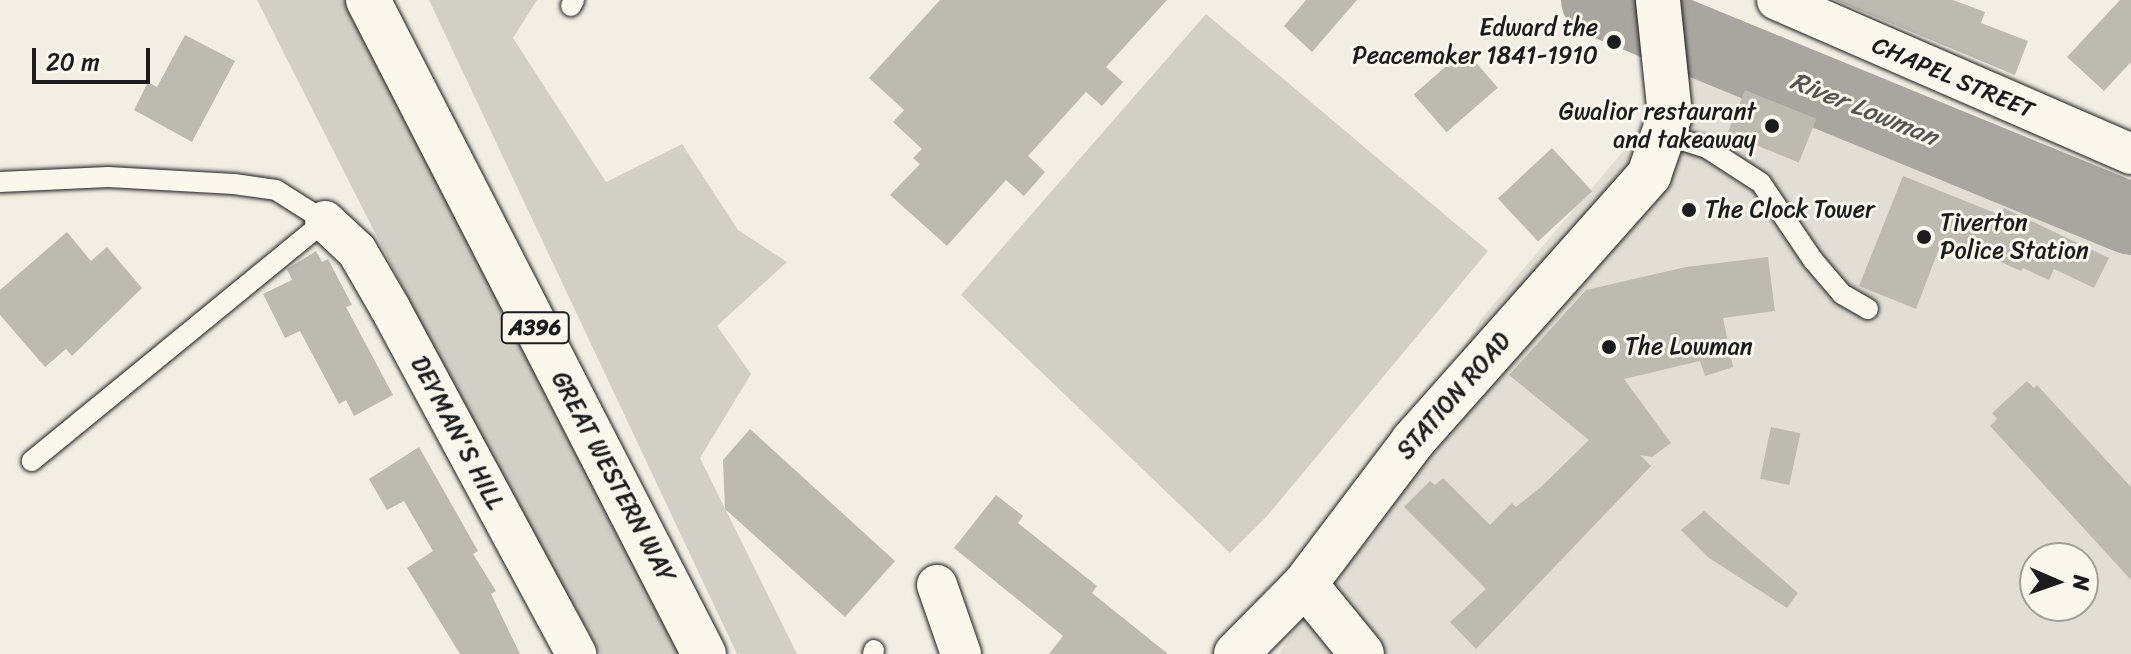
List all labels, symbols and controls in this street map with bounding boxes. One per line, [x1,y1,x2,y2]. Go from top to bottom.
place label: Edward the Peacemaker 1841-1910 [1352,14,1598,70]
street label: CHAPEL STREET [1867,31,2039,125]
scale bar [36,32,154,82]
marker: Edward the Peacemaker 1841-1910 [1605,33,1623,51]
text: 20 m [46,41,100,83]
water label: River Lowman [1786,65,1942,153]
place label: Gwalior restaurant and takeaway [1559,98,1756,154]
marker: Gwalior restaurant and takeaway [1763,117,1781,135]
place label: The Clock Tower [1705,196,1877,224]
marker: The Clock Tower [1680,201,1698,219]
place label: Tiverton Police Station [1940,209,2090,265]
marker: Tiverton Police Station [1915,228,1933,246]
road number: A396 [499,310,571,346]
street label: STATION ROAD [1391,327,1517,465]
place label: The Lowman [1625,333,1753,361]
marker: The Lowman [1600,338,1618,356]
street label: DEYMAN'S HILL [404,350,510,516]
street label: GREAT WESTERN WAY [546,368,680,586]
north arrow [2019,542,2099,622]
text: N [2062,574,2101,591]

